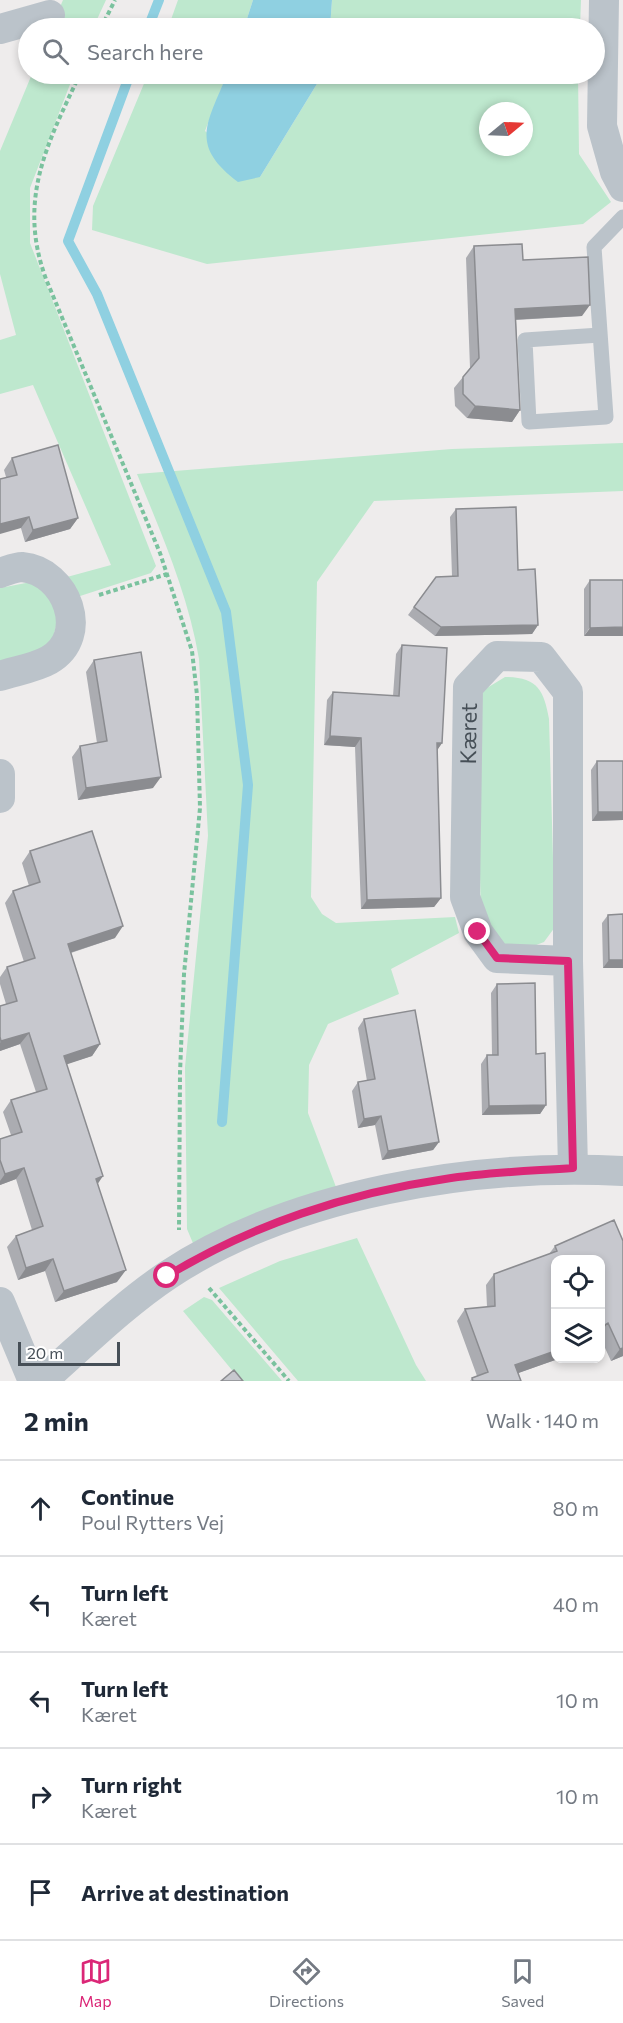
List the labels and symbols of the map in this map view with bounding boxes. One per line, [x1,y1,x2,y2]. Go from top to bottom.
north arrow [479,102,533,156]
street label: Kæret [453,703,481,765]
route end [464,918,490,944]
route start [153,1262,179,1288]
scale bar [18,1339,120,1366]

